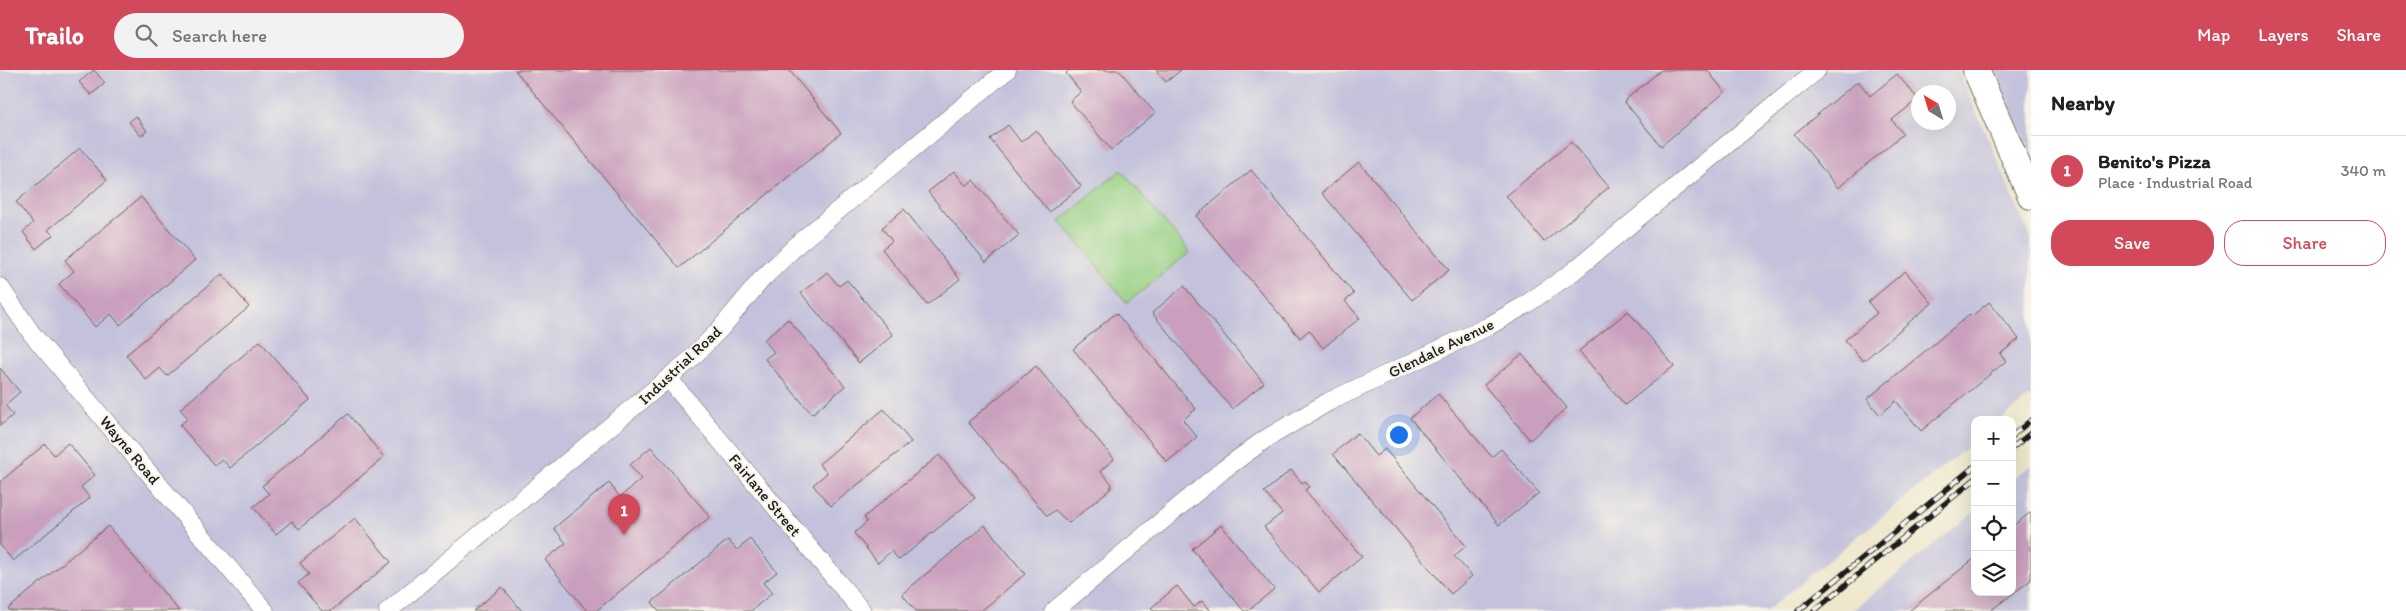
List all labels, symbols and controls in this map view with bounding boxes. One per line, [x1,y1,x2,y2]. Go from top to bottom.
search box [114,13,464,58]
text: Trailo [25,21,84,50]
icon: search [132,21,160,49]
text: Search here [172,24,267,47]
text: Map [2197,24,2230,46]
text: Layers [2258,24,2308,46]
text: Share [2336,24,2381,46]
north arrow [1911,85,1956,130]
text: Nearby [2051,90,2115,115]
text: Benito's Pizza [2098,150,2211,173]
text: 1 [2063,161,2071,180]
text: 340 m [2341,161,2386,180]
text: Place · Industrial Road [2098,173,2253,192]
button: Save [2051,220,2214,266]
button: Share [2224,220,2386,266]
street label: Glendale Avenue [1385,314,1497,382]
street label: Industrial Road [635,322,726,408]
street label: Wayne Road [96,412,164,488]
map controls [1971,416,2016,596]
button: + [1971,416,2016,461]
your location [1386,422,1412,448]
street label: Fairlane Street [725,450,805,540]
button: − [1971,461,2016,506]
pin: 1 [608,494,640,535]
button: locate [1971,506,2016,551]
button: layers [1971,551,2016,596]

